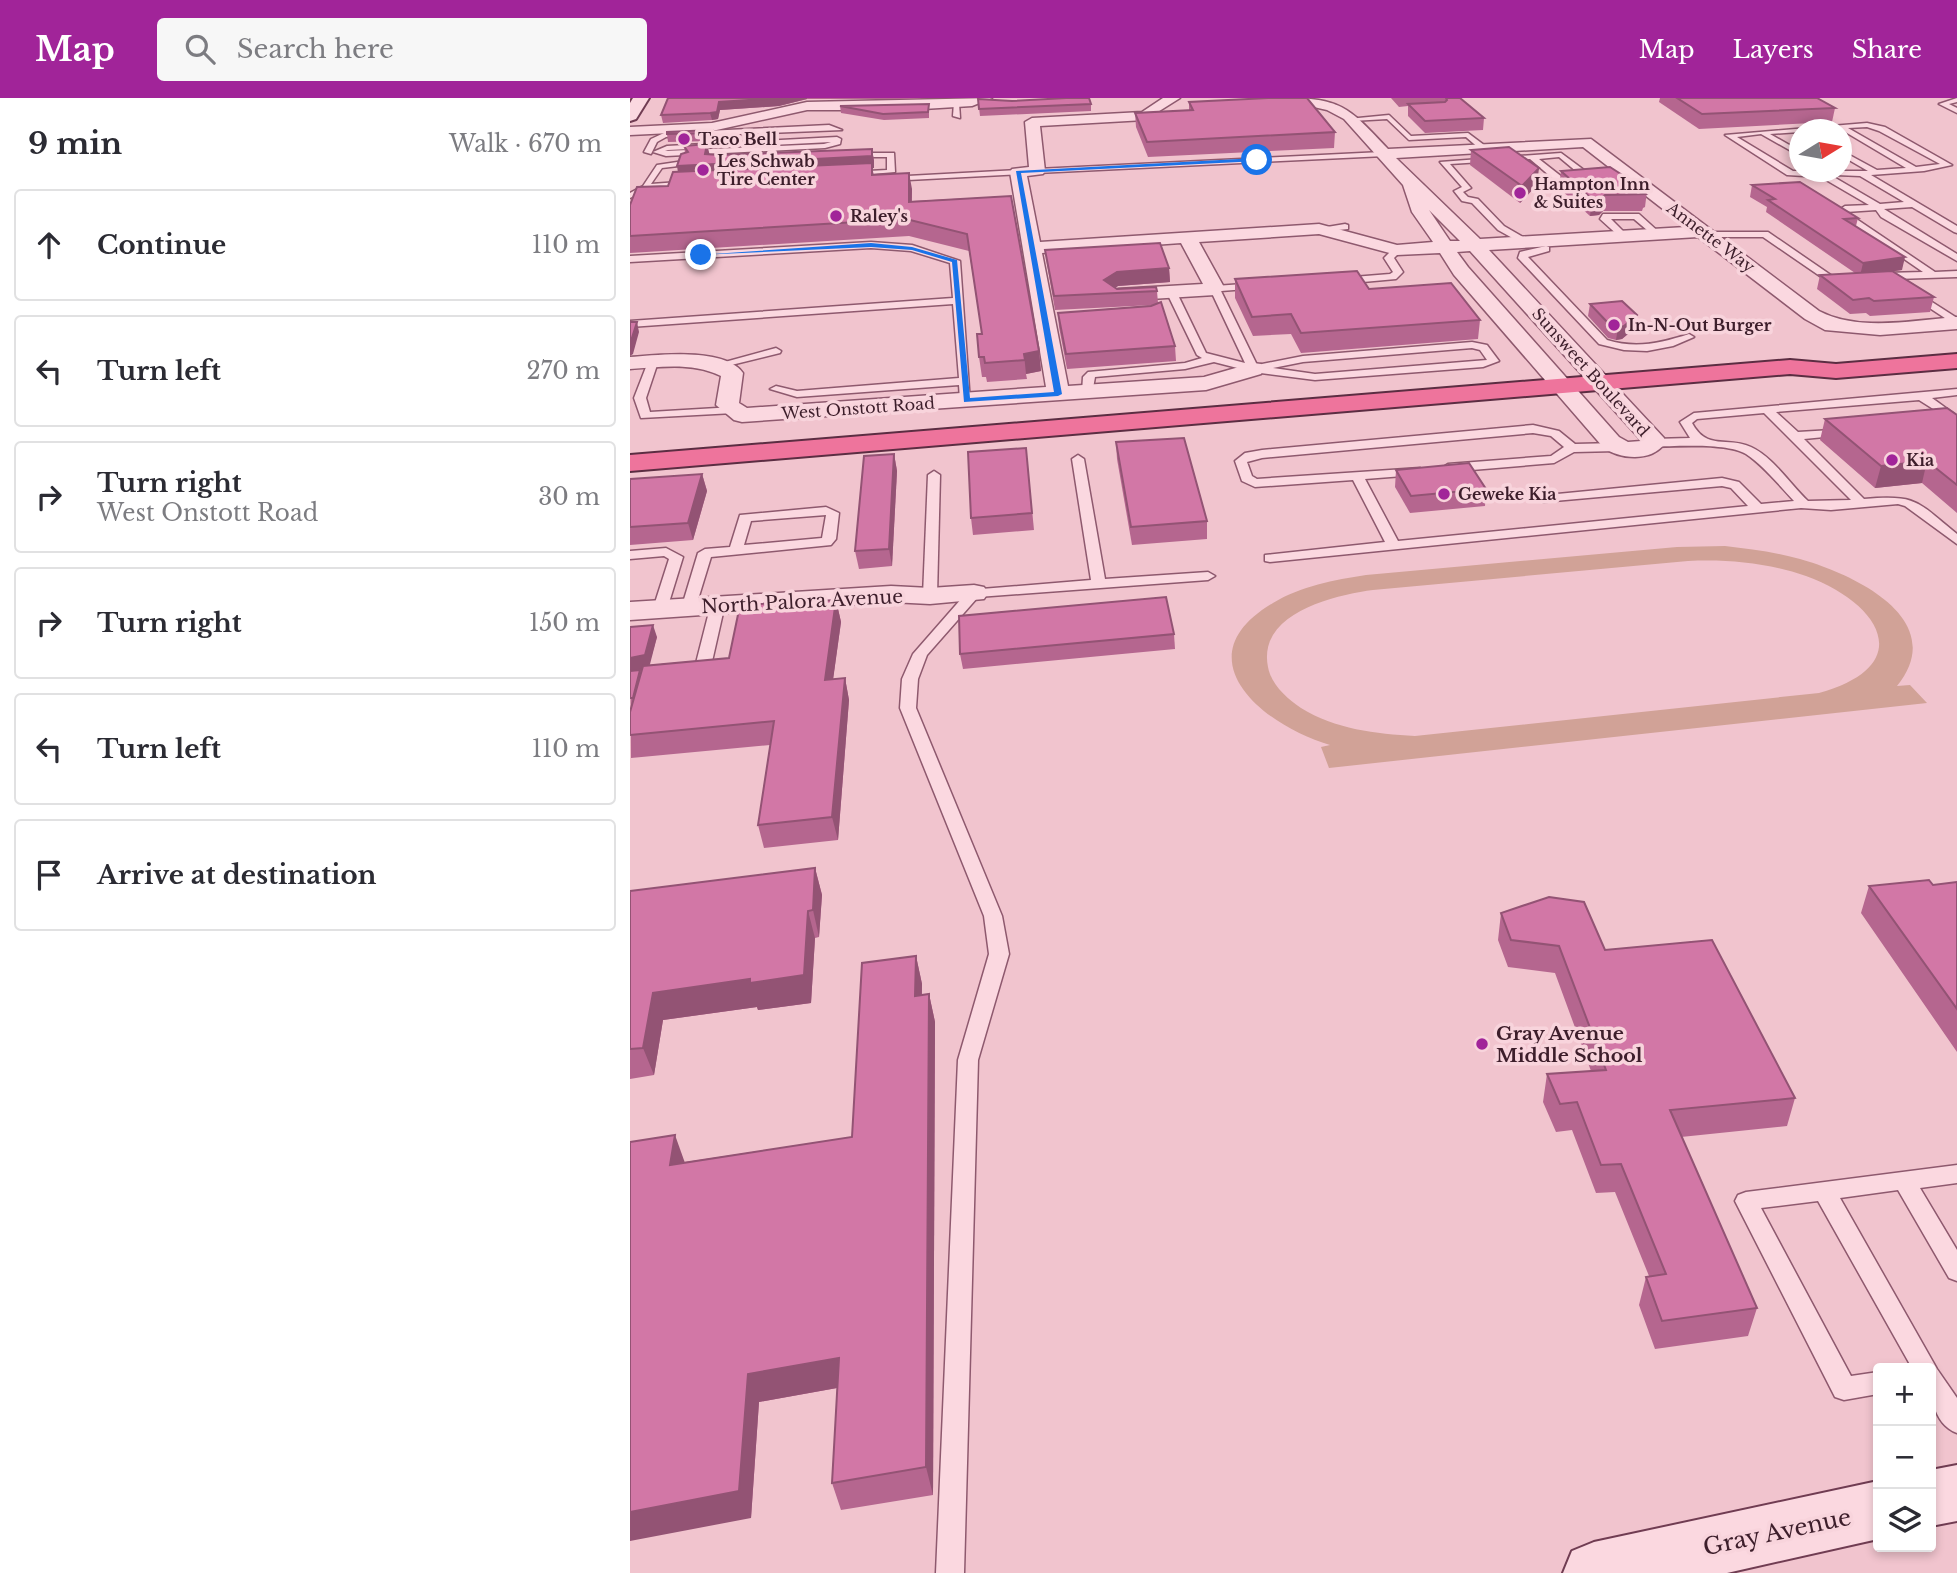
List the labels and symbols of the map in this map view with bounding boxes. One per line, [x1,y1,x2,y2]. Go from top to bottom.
north arrow [1789,119,1852,182]
place label: Taco Bell [698,129,778,149]
marker: Taco Bell [676,131,692,147]
route start [1241,144,1272,175]
place label: Les Schwab Tire Center [717,151,815,189]
marker: Les Schwab Tire Center [695,162,711,178]
place label: Hampton Inn & Suites [1534,174,1650,212]
marker: Hampton Inn & Suites [1512,185,1528,201]
street label: Annette Way [1662,197,1760,277]
place label: Raley's [850,206,908,226]
marker: Raley's [828,208,844,224]
route end [685,239,716,270]
street label: Sunsweet Boulevard [1528,304,1654,440]
place label: In-N-Out Burger [1628,315,1772,335]
marker: In-N-Out Burger [1606,317,1622,333]
street label: West Onstott Road [780,393,936,423]
place label: Kia [1906,450,1934,470]
marker: Kia [1884,452,1900,468]
place label: Geweke Kia [1458,484,1556,504]
marker: Geweke Kia [1436,486,1452,502]
street label: North Palora Avenue [701,585,904,618]
place label: Gray Avenue Middle School [1496,1022,1643,1067]
marker: Gray Avenue Middle School [1474,1036,1490,1052]
street label: Gray Avenue [1700,1503,1854,1561]

